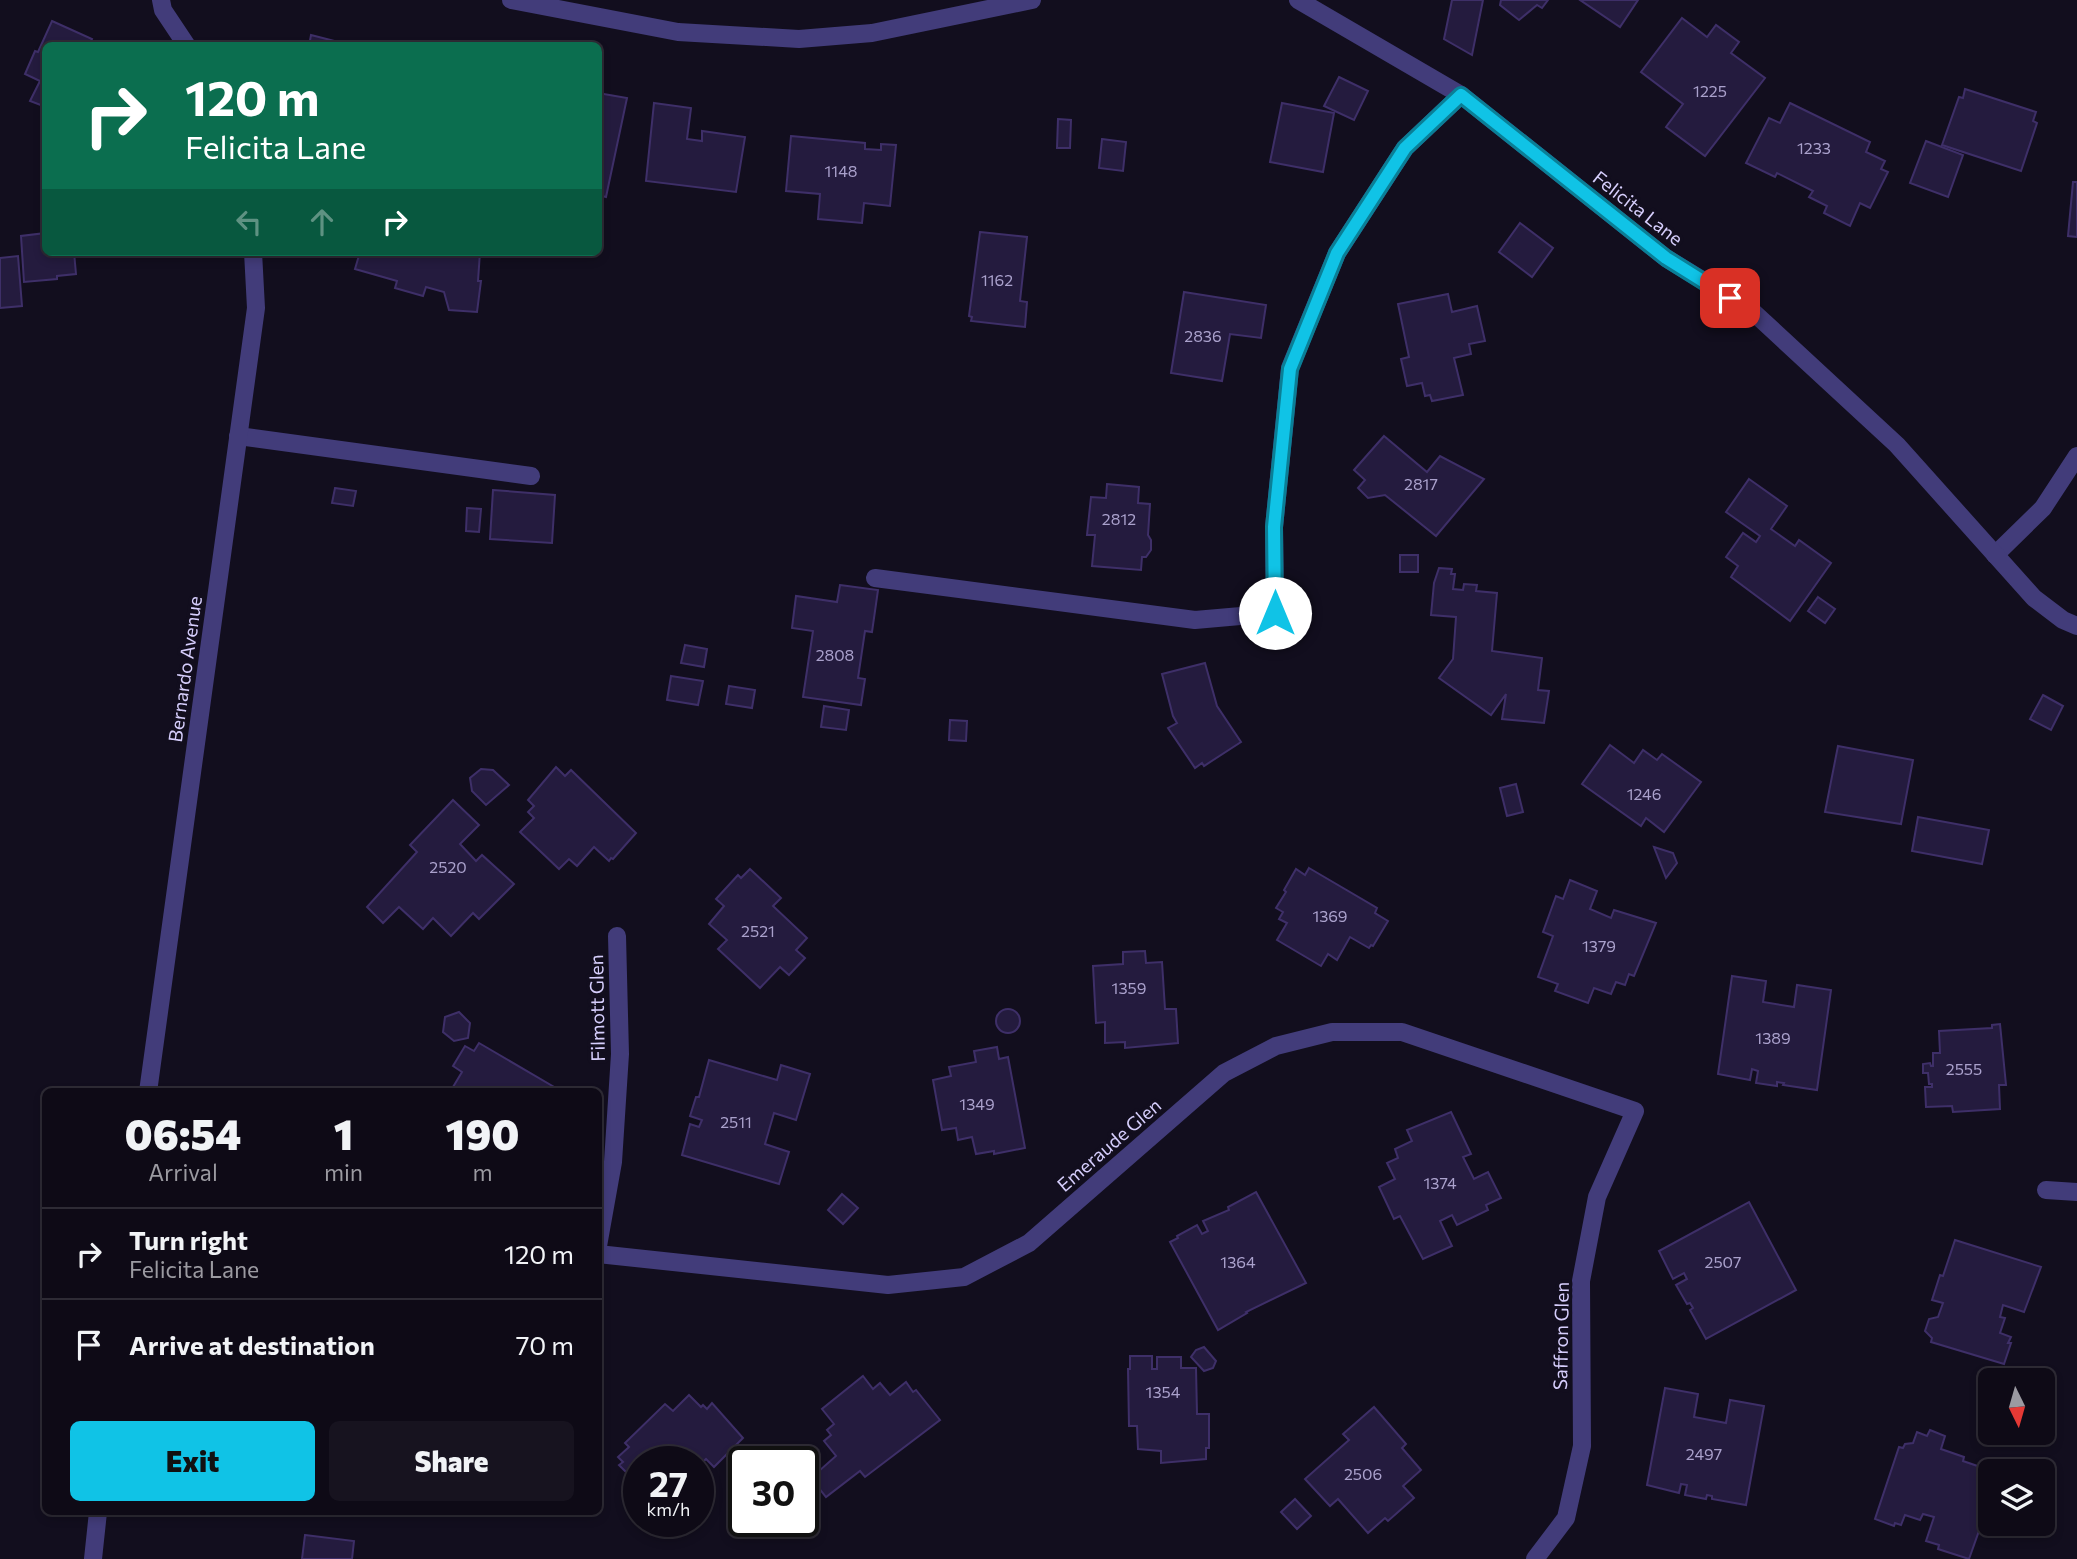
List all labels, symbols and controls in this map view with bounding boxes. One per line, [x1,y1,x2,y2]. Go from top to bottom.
text: 120 m [185,66,319,126]
icon: right [70,70,161,161]
house number: 1225 [1693,81,1727,100]
text: Felicita Lane [185,126,366,166]
house number: 1233 [1797,138,1831,157]
house number: 1148 [825,161,858,180]
street label: Felicita Lane [1589,165,1688,250]
icon: left [230,203,268,241]
icon: ahead [303,203,341,241]
icon: right [376,203,414,241]
pin [1700,268,1760,328]
house number: 1162 [981,270,1013,289]
icon: arrive [1711,279,1749,317]
house number: 2836 [1184,326,1222,345]
house number: 2817 [1404,474,1438,493]
house number: 2812 [1102,509,1136,528]
position arrow [1238,576,1312,650]
street label: Bernardo Avenue [163,594,206,743]
house number: 2808 [816,645,854,664]
house number: 1246 [1627,784,1661,803]
house number: 2520 [429,857,467,876]
house number: 1369 [1312,906,1348,925]
house number: 2521 [741,921,775,940]
house number: 1379 [1582,936,1616,955]
street label: Filmott Glen [584,954,609,1062]
house number: 1359 [1112,978,1146,997]
house number: 1389 [1755,1028,1791,1047]
house number: 2555 [1946,1059,1982,1078]
street label: Emeraude Glen [1052,1093,1165,1196]
house number: 1349 [959,1094,995,1113]
text: 06:54 [124,1107,241,1159]
text: 1 [334,1107,353,1159]
text: 190 [446,1107,520,1159]
house number: 2511 [720,1112,752,1131]
text: Arrival [148,1158,218,1186]
text: min [324,1158,363,1186]
text: m [472,1158,493,1186]
house number: 1374 [1424,1173,1457,1192]
text: Turn right [129,1224,248,1255]
icon: right [70,1235,108,1273]
text: 120 m [504,1238,574,1269]
house number: 1364 [1220,1252,1256,1271]
house number: 2507 [1705,1252,1741,1271]
text: Felicita Lane [129,1255,259,1283]
street label: Saffron Glen [1548,1282,1573,1390]
icon: arrive [70,1326,108,1364]
text: Arrive at destination [129,1329,375,1360]
text: 70 m [516,1329,574,1360]
north arrow [1978,1368,2054,1446]
map controls [1978,1368,2055,1536]
house number: 1354 [1146,1382,1181,1401]
button: Exit [70,1421,315,1501]
button: Share [329,1421,574,1501]
house number: 2497 [1686,1444,1722,1463]
speed limit sign: 30 [728,1446,819,1537]
button: layers [1978,1459,2055,1536]
text: 27 [649,1461,688,1504]
house number: 2506 [1344,1464,1382,1483]
text: km/h [647,1498,690,1520]

